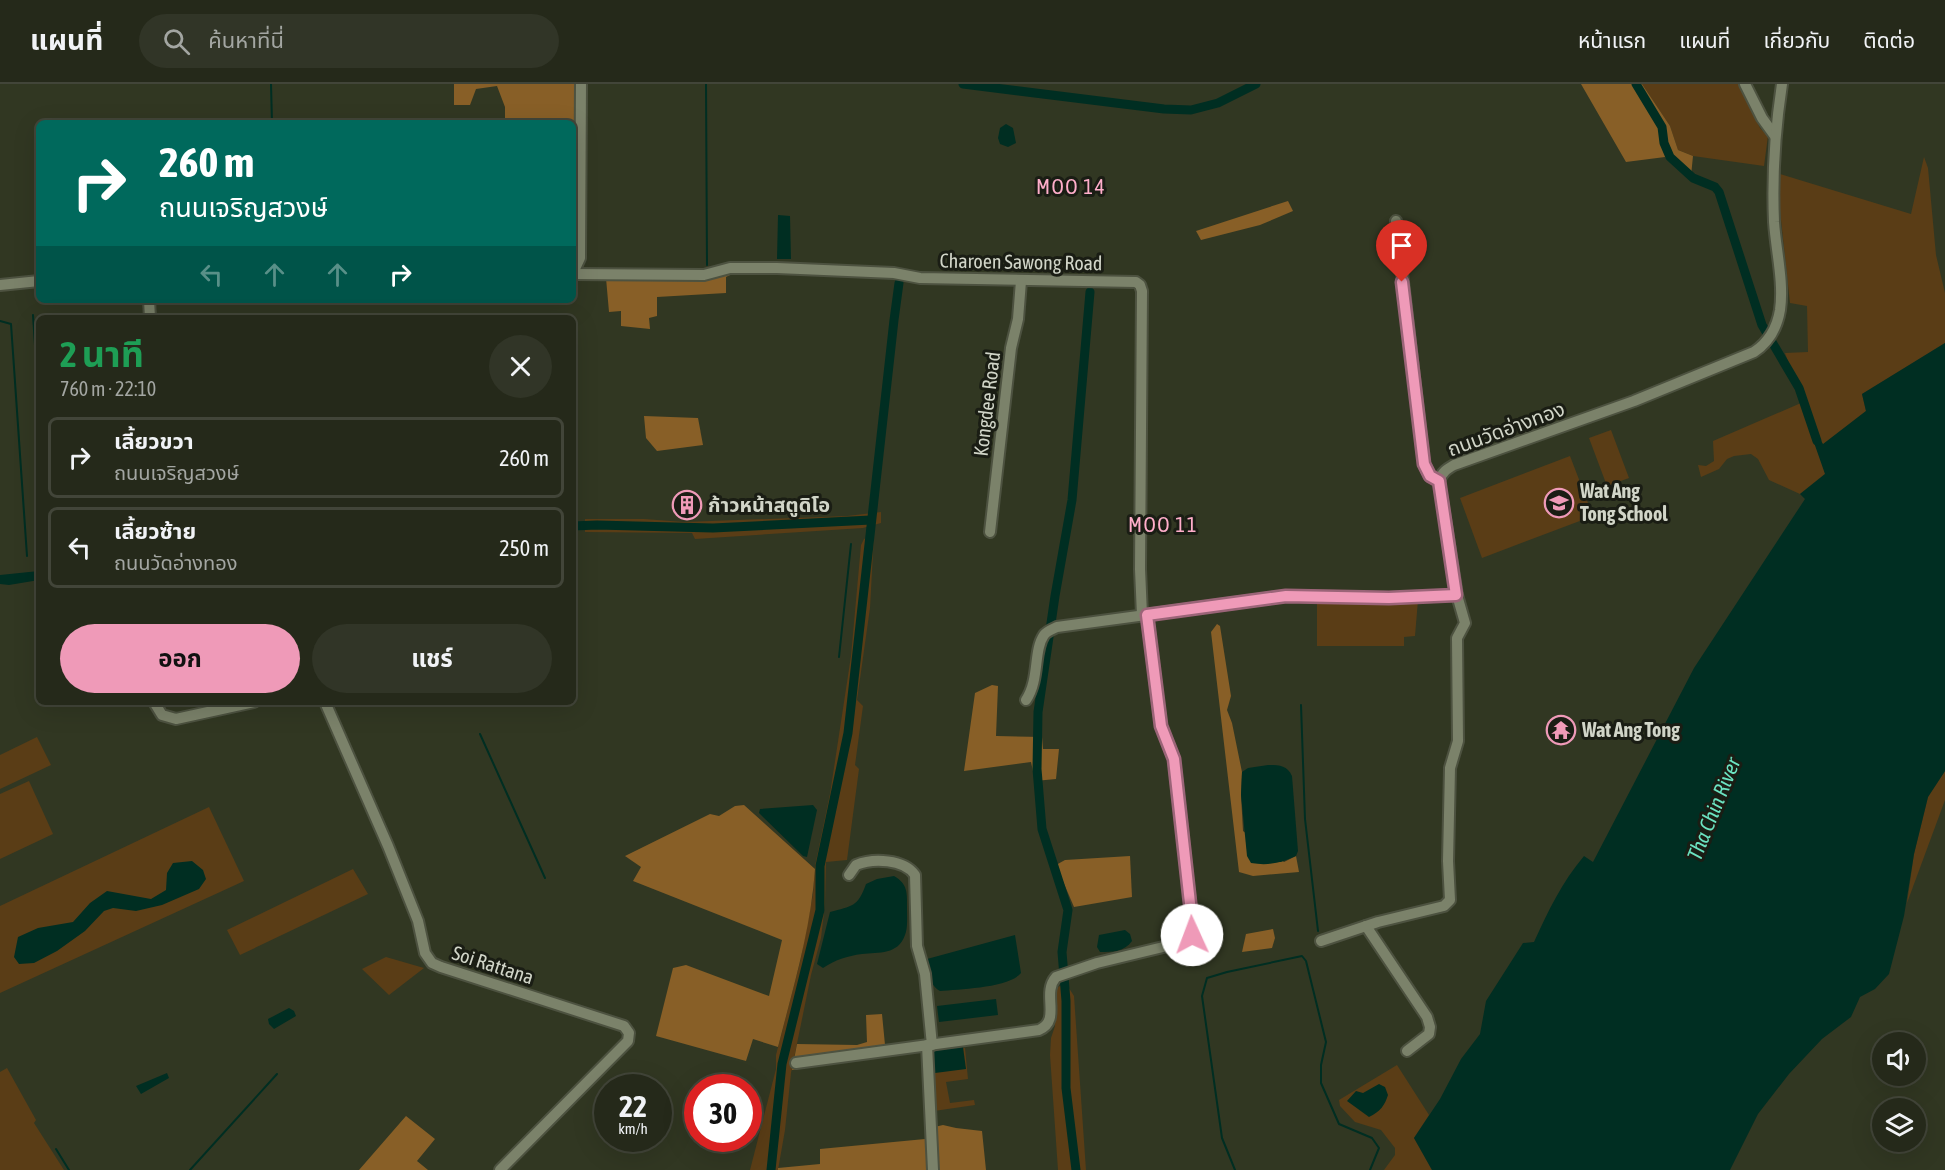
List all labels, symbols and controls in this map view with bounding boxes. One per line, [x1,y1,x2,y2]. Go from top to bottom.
search box [139,14,559,68]
text: แผนที่ [30,24,103,56]
icon: search [160,25,193,58]
text: ค้นหาที่นี่ [208,27,284,53]
text: หน้าแรก [1578,28,1646,52]
text: แผนที่ [1679,28,1730,52]
text: เกี่ยวกับ [1763,28,1830,52]
text: ติดต่อ [1863,28,1915,52]
text: 260 m [159,138,254,186]
icon: right [60,144,138,222]
district label: MOO 14 [1036,174,1106,198]
text: ถนนเจริญสวงษ์ [159,192,328,223]
pin [1376,220,1427,282]
icon: arrive [1385,229,1418,262]
street label: Charoen Sawong Road [939,249,1103,274]
icon: left [195,258,228,291]
icon: ahead [258,258,291,291]
icon: ahead [321,258,354,291]
icon: right [384,258,417,291]
text: 2 นาที [60,333,144,375]
button: close [489,335,552,398]
street label: Kongdee Road [969,350,1004,458]
text: 760 m · 22:10 [60,377,156,400]
street label: ถนนวัดอ่างทอง [1444,397,1568,460]
text: เลี้ยวขวา [114,428,194,454]
icon: right [63,441,96,474]
text: 260 m [499,445,549,471]
text: ถนนเจริญสวงษ์ [114,461,239,484]
place label: Wat Ang Tong School [1579,479,1668,525]
school or university icon: Wat Ang Tong School [1543,487,1575,519]
building icon: ก้าวหน้าสตูดิโอ [671,489,703,521]
place label: ก้าวหน้าสตูดิโอ [708,493,830,517]
district label: MOO 11 [1128,512,1198,536]
text: เลี้ยวซ้าย [114,518,196,544]
icon: left [63,531,96,564]
text: 250 m [499,535,549,561]
text: ถนนวัดอ่างทอง [114,551,237,574]
button: ออก [60,624,300,693]
button: แชร์ [312,624,552,693]
temple icon: Wat Ang Tong [1545,714,1577,746]
place label: Wat Ang Tong [1581,718,1680,741]
water label: Tha Chin River [1682,753,1745,863]
position arrow [1160,903,1224,967]
street label: Soi Rattana [450,941,537,988]
map controls [1872,1032,1926,1152]
button: sound [1872,1032,1926,1086]
speed limit sign: 30 [684,1074,762,1152]
text: 22 [619,1089,647,1123]
button: layers [1872,1098,1926,1152]
text: km/h [618,1120,648,1137]

